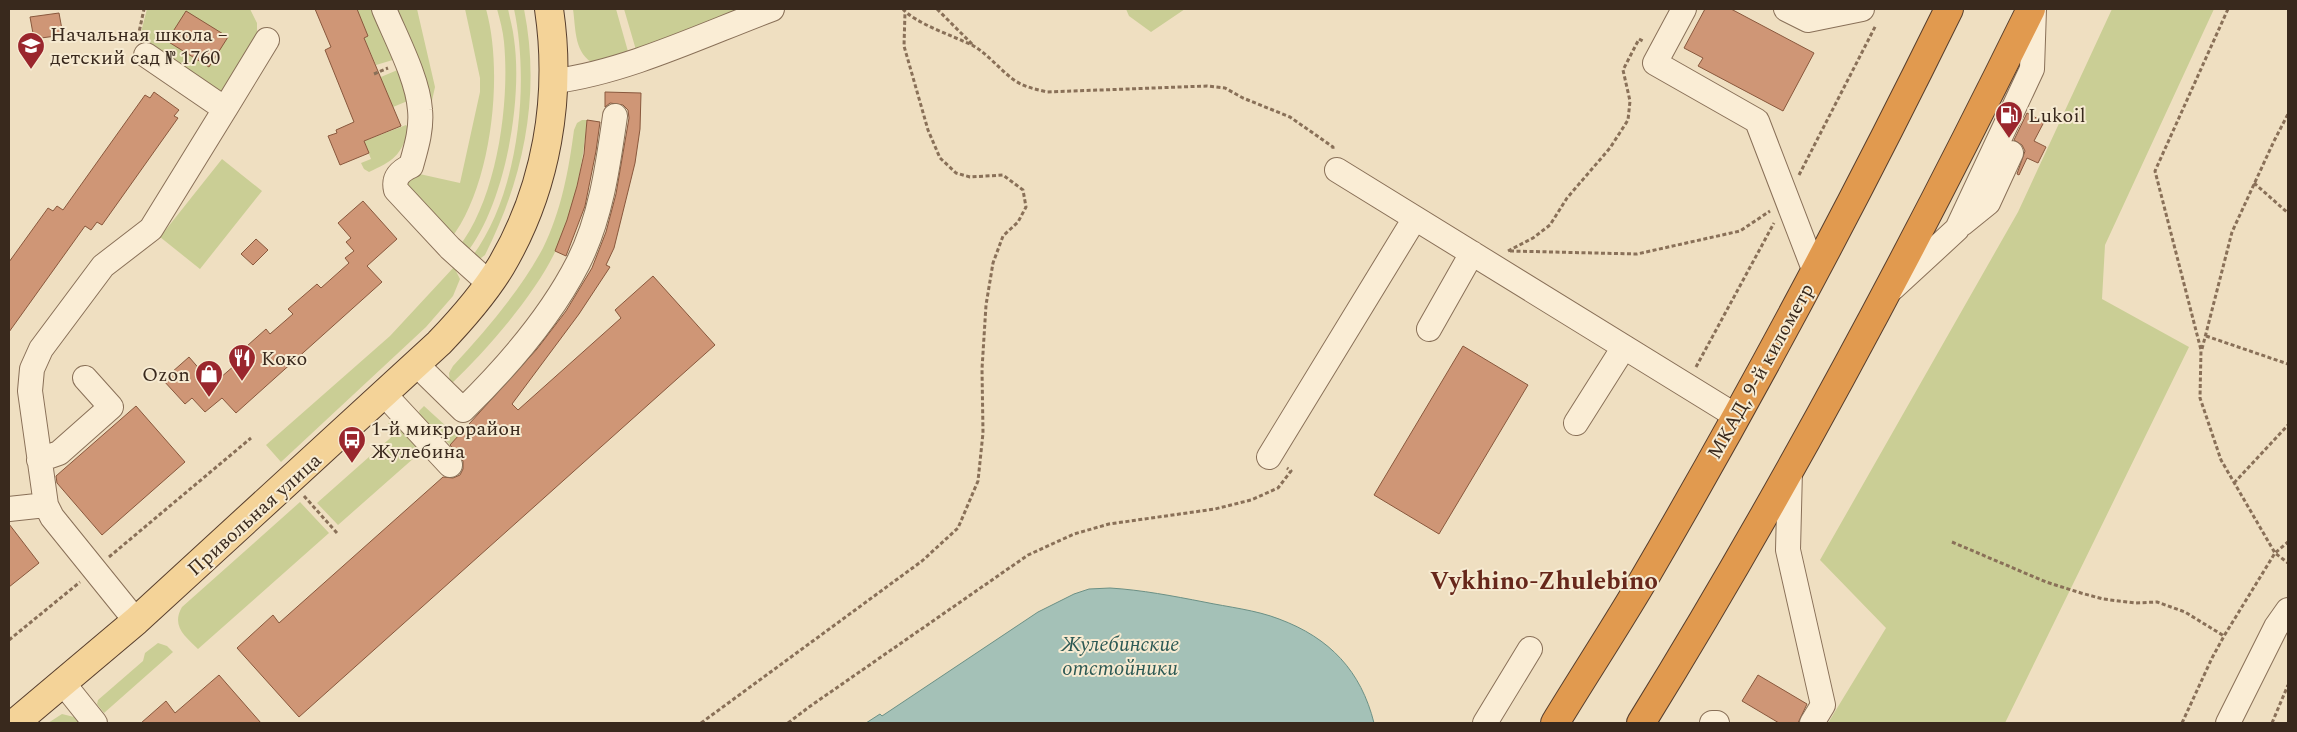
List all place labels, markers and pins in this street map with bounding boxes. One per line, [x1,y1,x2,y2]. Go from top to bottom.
place label: Начальная школа – детский сад № 1760 [50,20,228,73]
school or university icon: Начальная школа – детский сад № 1760 [16,31,46,70]
fuel station icon: Lukoil [1994,100,2024,139]
place label: Lukoil [2028,101,2086,131]
restaurant icon: Коко [227,343,257,382]
place label: Коко [261,344,307,374]
shop icon: Ozon [194,359,224,398]
place label: Ozon [142,360,190,390]
place label: 1-й микрорайон Жулебина [371,414,521,467]
bus stop icon: 1-й микрорайон Жулебина [337,425,367,464]

